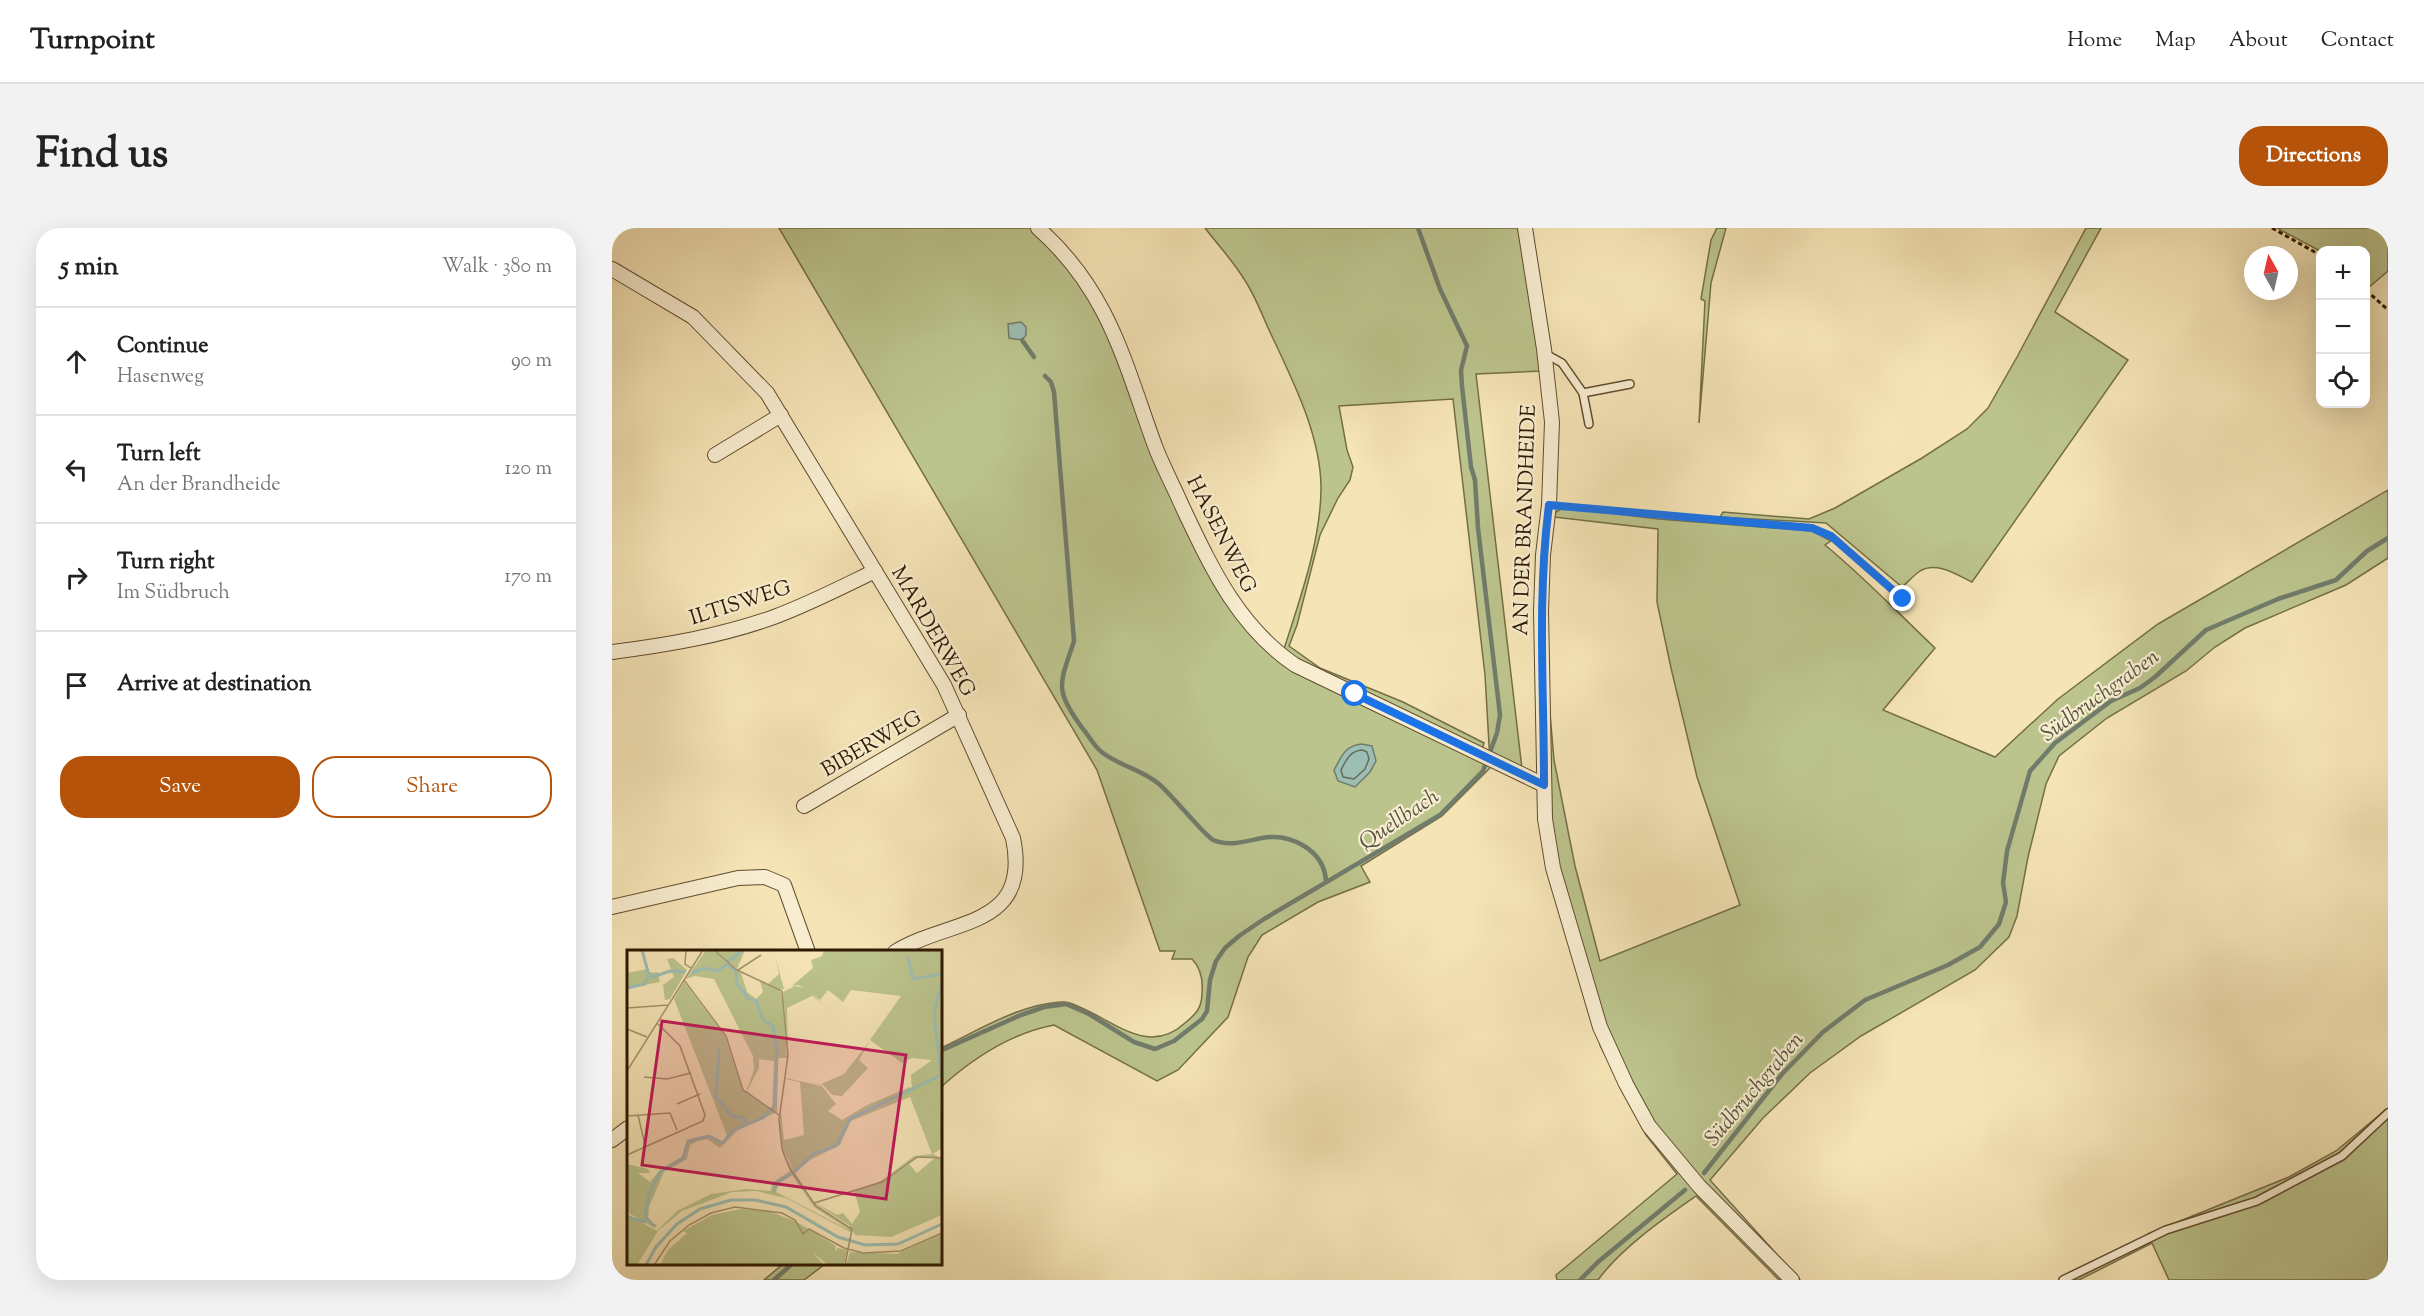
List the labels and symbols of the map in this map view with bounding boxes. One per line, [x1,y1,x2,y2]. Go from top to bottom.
north arrow [2244,246,2298,300]
street label: AN DER BRANDHEIDE [1507,404,1545,636]
street label: HASENWEG [1178,471,1263,599]
street label: MARDERWEG [883,561,982,703]
street label: ILTISWEG [686,573,795,634]
route end [1889,585,1915,611]
water label: Südbruchgraben [2035,642,2167,751]
route start [1341,680,1367,706]
street label: BIBERWEG [816,704,928,786]
water label: Quellbach [1353,782,1446,859]
inset map [627,950,942,1265]
water label: Südbruchgraben [1698,1026,1813,1154]

